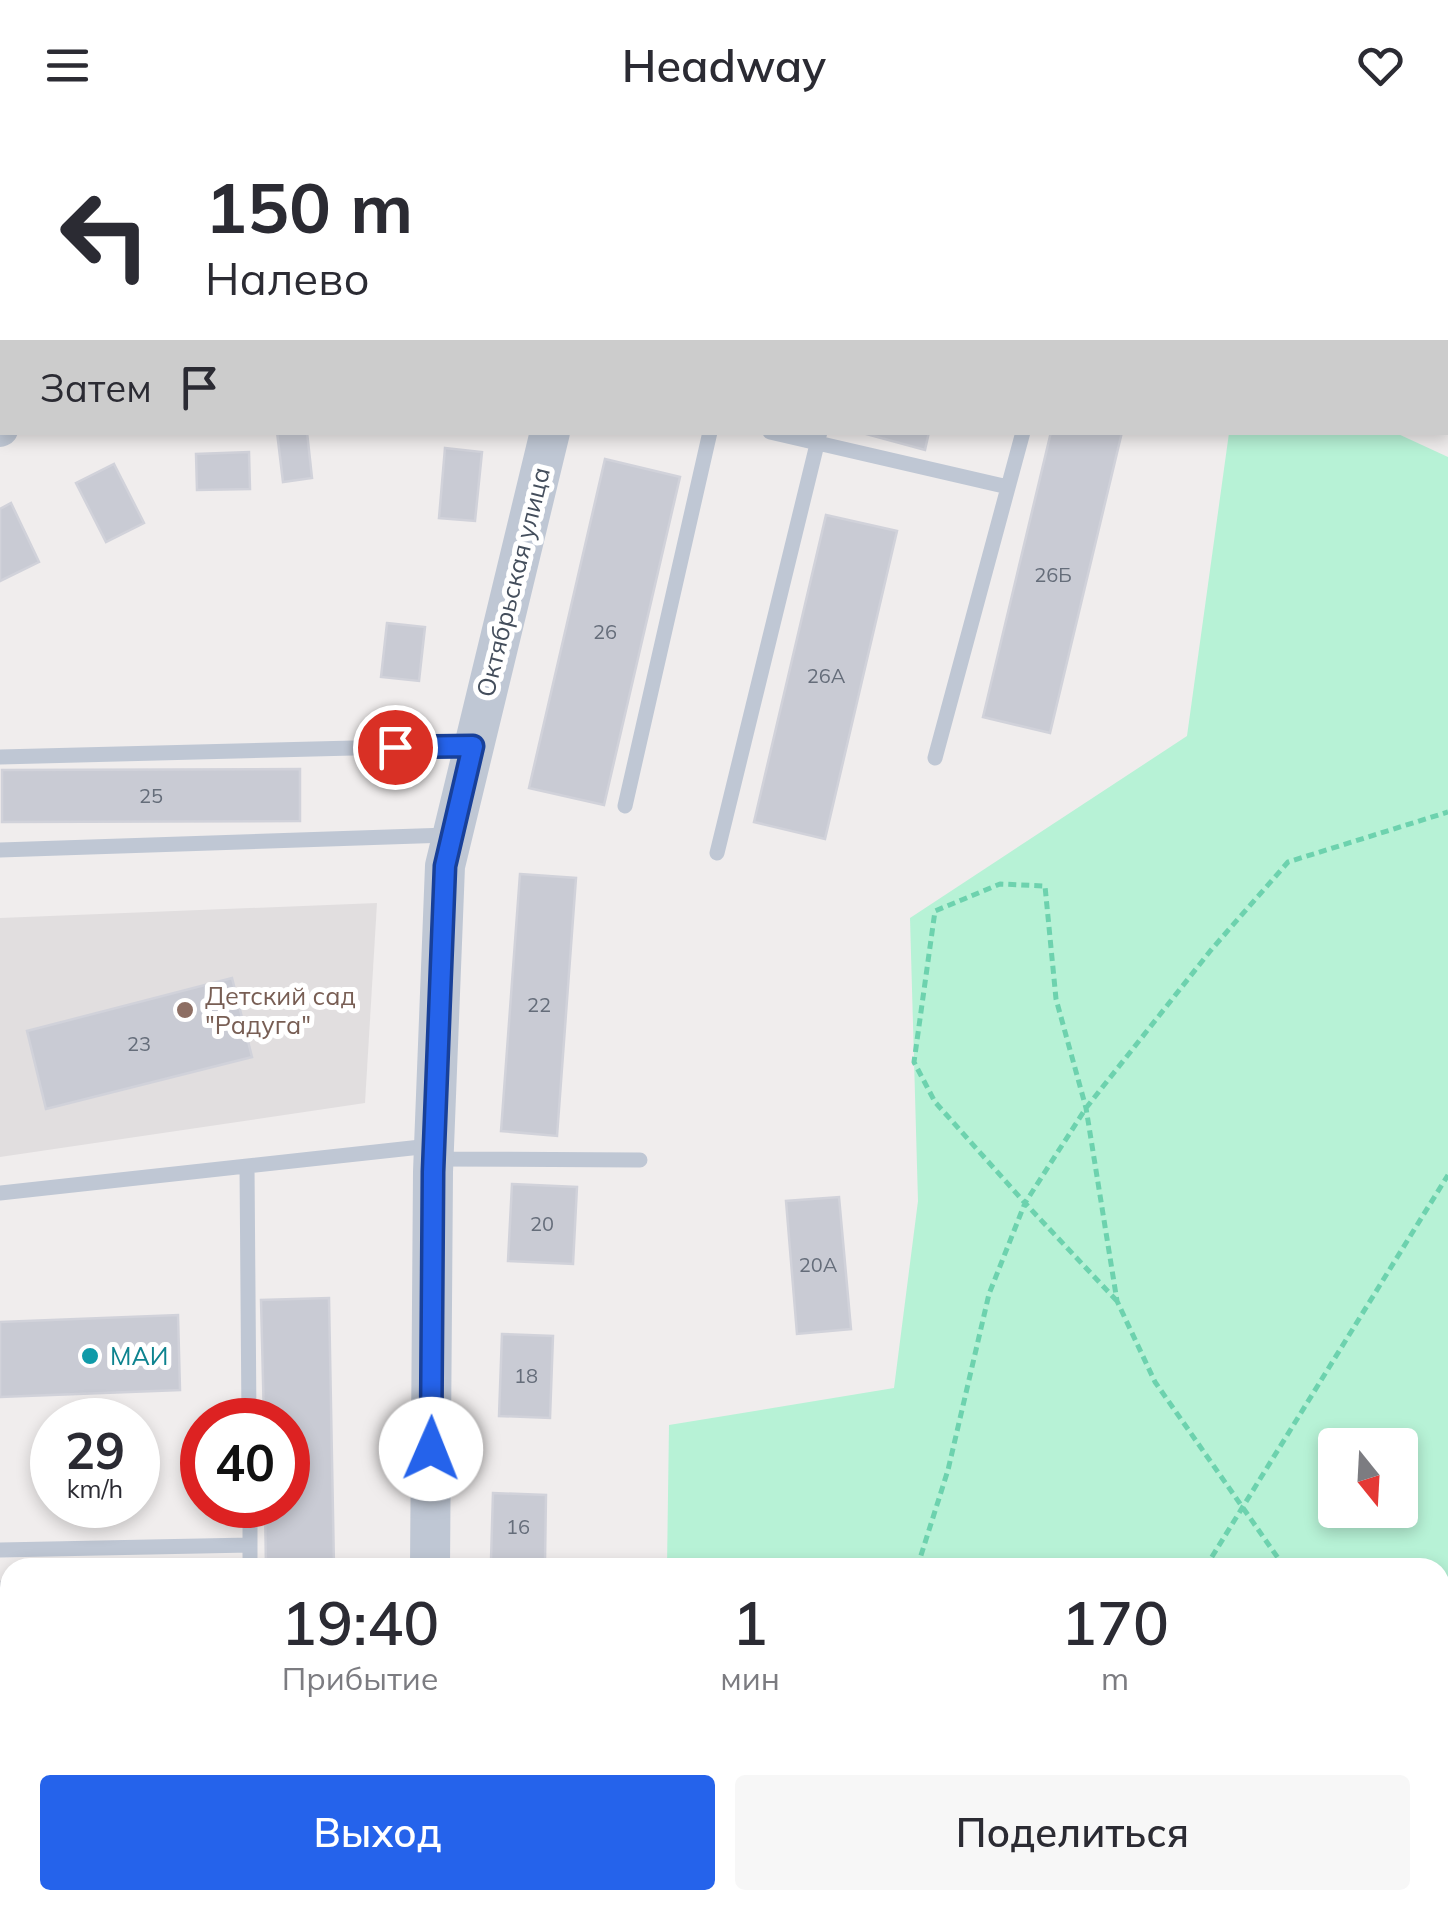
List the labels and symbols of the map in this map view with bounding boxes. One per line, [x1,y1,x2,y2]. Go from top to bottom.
street label: Октябрьская улица [469,464,556,700]
house number: 26Б [1034,562,1072,587]
house number: 26 [593,619,617,644]
house number: 26А [807,663,846,688]
pin [353,705,438,790]
house number: 25 [139,783,163,808]
place label: Детский сад "Радуга" [205,980,356,1040]
house number: 22 [527,992,551,1017]
marker: Детский сад "Радуга" [174,999,196,1021]
house number: 23 [127,1031,151,1056]
house number: 20 [530,1211,554,1236]
house number: 20А [799,1252,838,1277]
place label: МАИ [110,1340,169,1371]
marker: МАИ [79,1345,101,1367]
house number: 18 [514,1363,538,1388]
position arrow [379,1397,483,1501]
speed limit sign: 40 [180,1398,310,1528]
north arrow [1318,1428,1418,1528]
house number: 16 [506,1514,530,1539]

